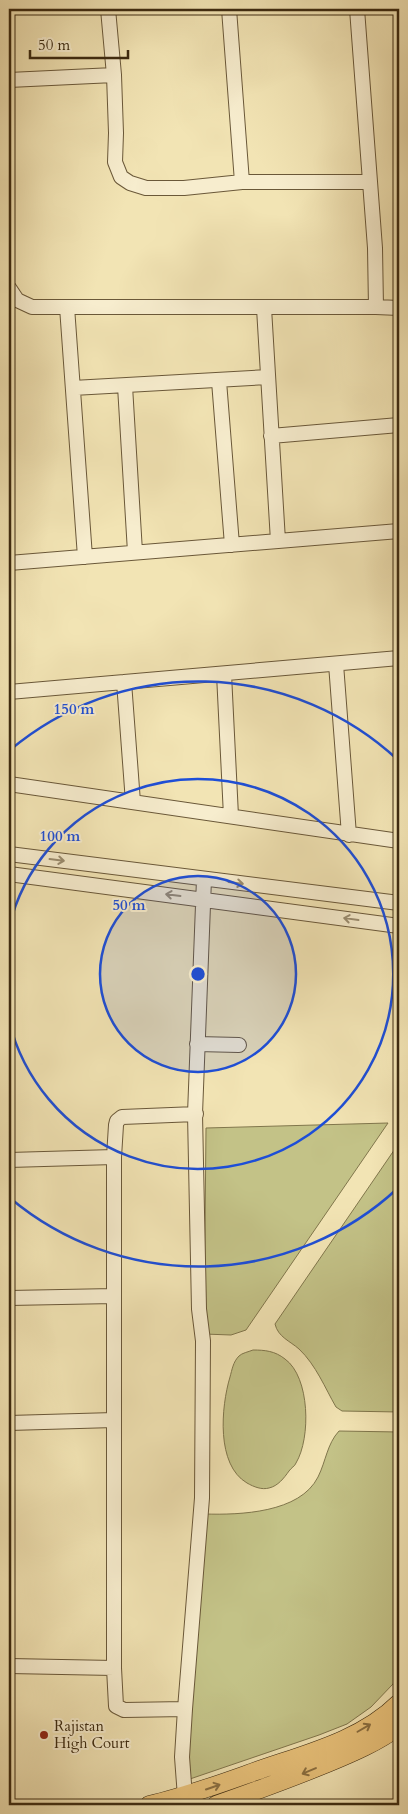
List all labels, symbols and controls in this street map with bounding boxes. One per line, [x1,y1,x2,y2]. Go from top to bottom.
scale bar [30,28,128,60]
text: 50 m [38,35,70,55]
text: 150 m [54,699,95,719]
text: 100 m [40,826,81,846]
one-way arrow [49,855,65,865]
one-way arrow [227,878,243,888]
one-way arrow [165,890,181,900]
text: 50 m [112,895,146,915]
one-way arrow [343,914,359,924]
centre of rings [189,965,207,983]
place label: Rajistan High Court [54,1716,130,1753]
one-way arrow [357,1723,371,1733]
marker: Rajistan High Court [38,1729,50,1741]
one-way arrow [302,1767,317,1776]
one-way arrow [204,1782,220,1791]

